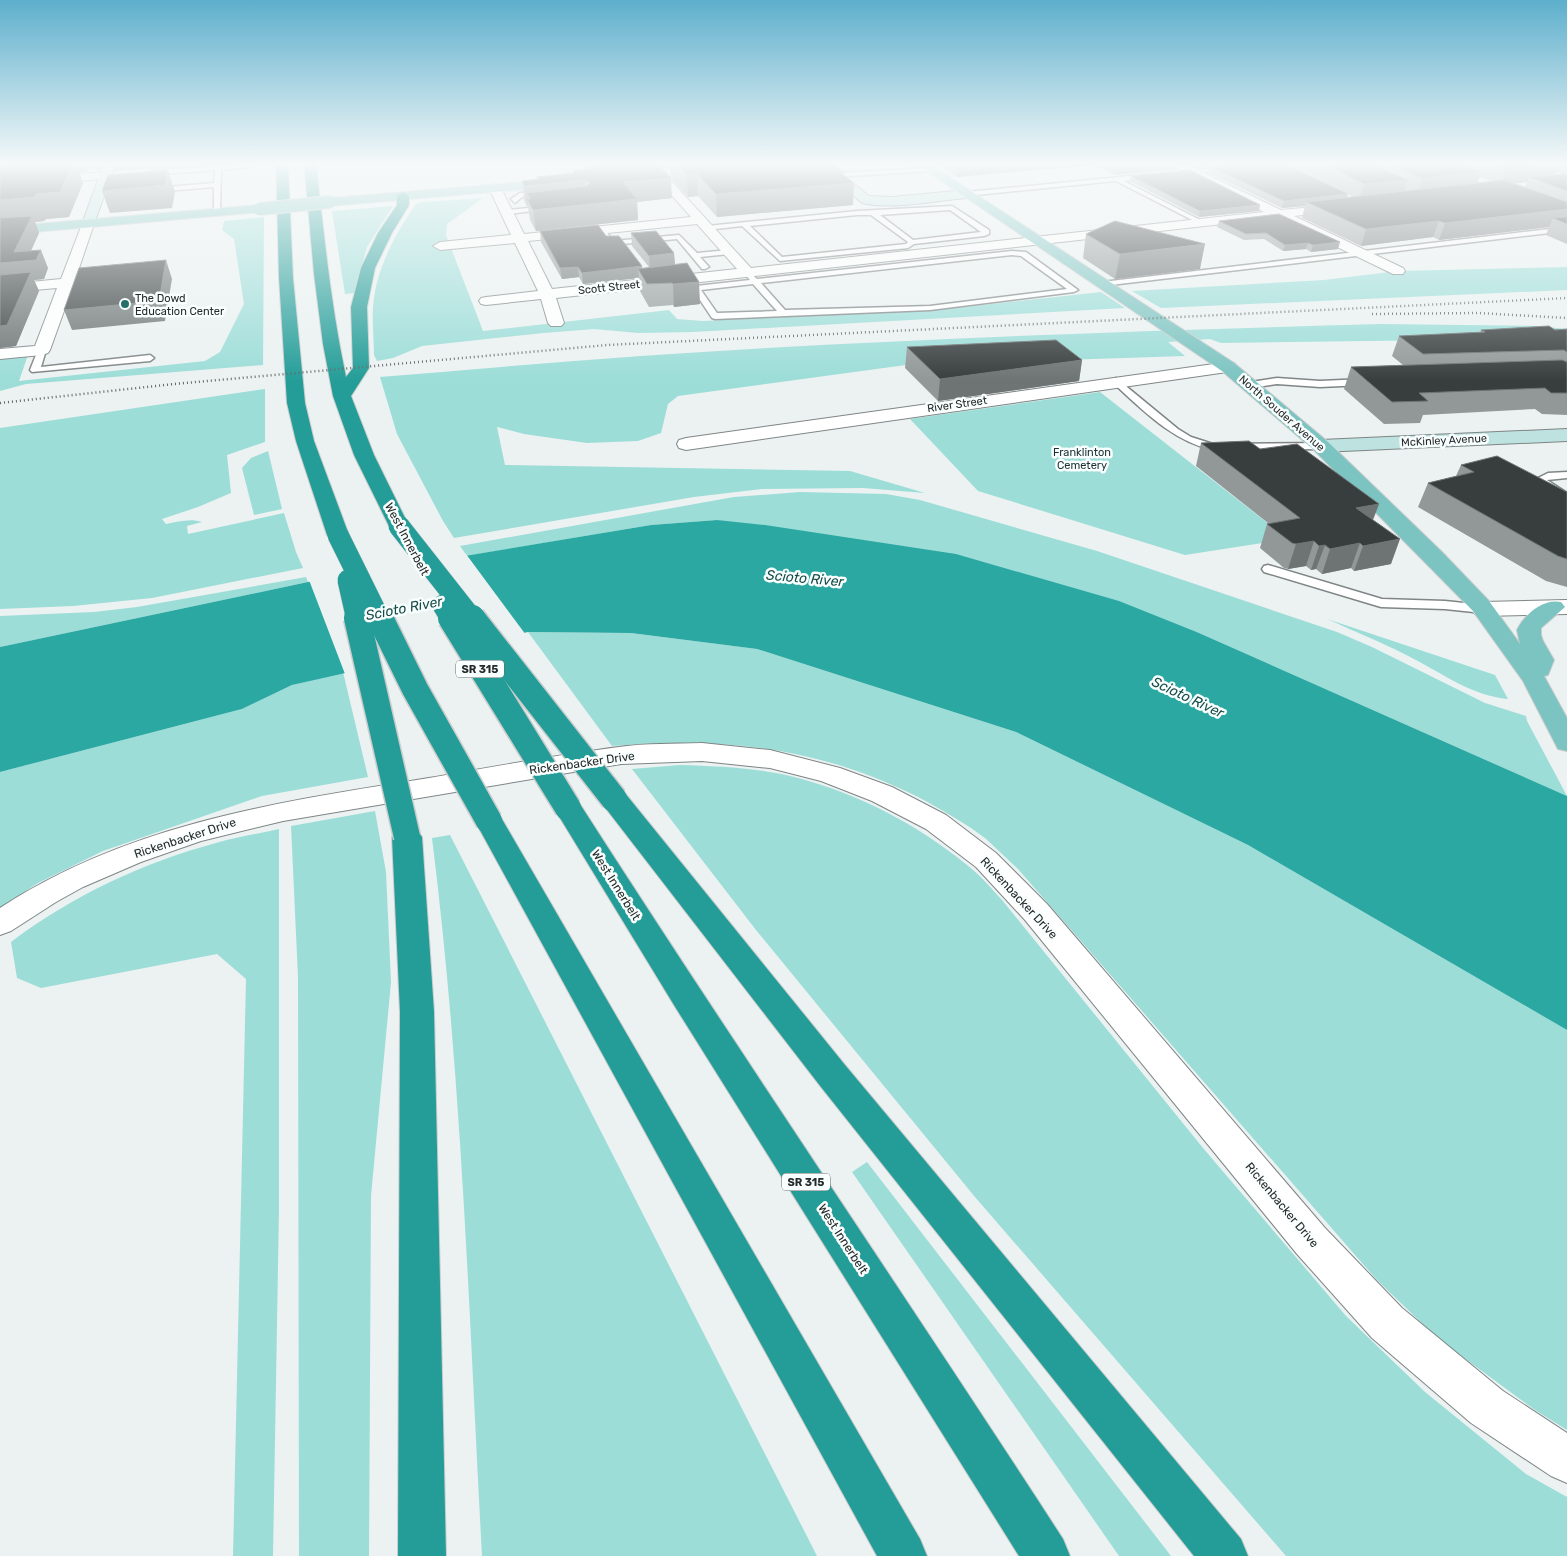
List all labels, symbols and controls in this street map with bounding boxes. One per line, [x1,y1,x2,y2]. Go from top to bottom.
street label: Scott Street [577,278,641,297]
place label: The Dowd Education Center [135,292,225,318]
marker: The Dowd Education Center [119,298,131,310]
street label: North Souder Avenue [1236,373,1327,454]
street label: River Street [926,394,989,415]
street label: McKinley Avenue [1401,432,1487,449]
park label: Franklinton Cemetery [1053,446,1111,472]
street label: West Innerbelt [382,500,432,578]
water label: Scioto River [765,567,845,590]
water label: Scioto River [364,593,445,624]
road number: SR 315 [456,661,504,678]
water label: Scioto River [1149,673,1227,722]
street label: Rickenbacker Drive [528,749,636,777]
street label: Rickenbacker Drive [132,815,238,861]
street label: West Innerbelt [589,847,643,923]
street label: Rickenbacker Drive [978,854,1061,942]
street label: Rickenbacker Drive [1242,1160,1322,1250]
road number: SR 315 [782,1174,830,1190]
street label: West Innerbelt [815,1201,871,1277]

